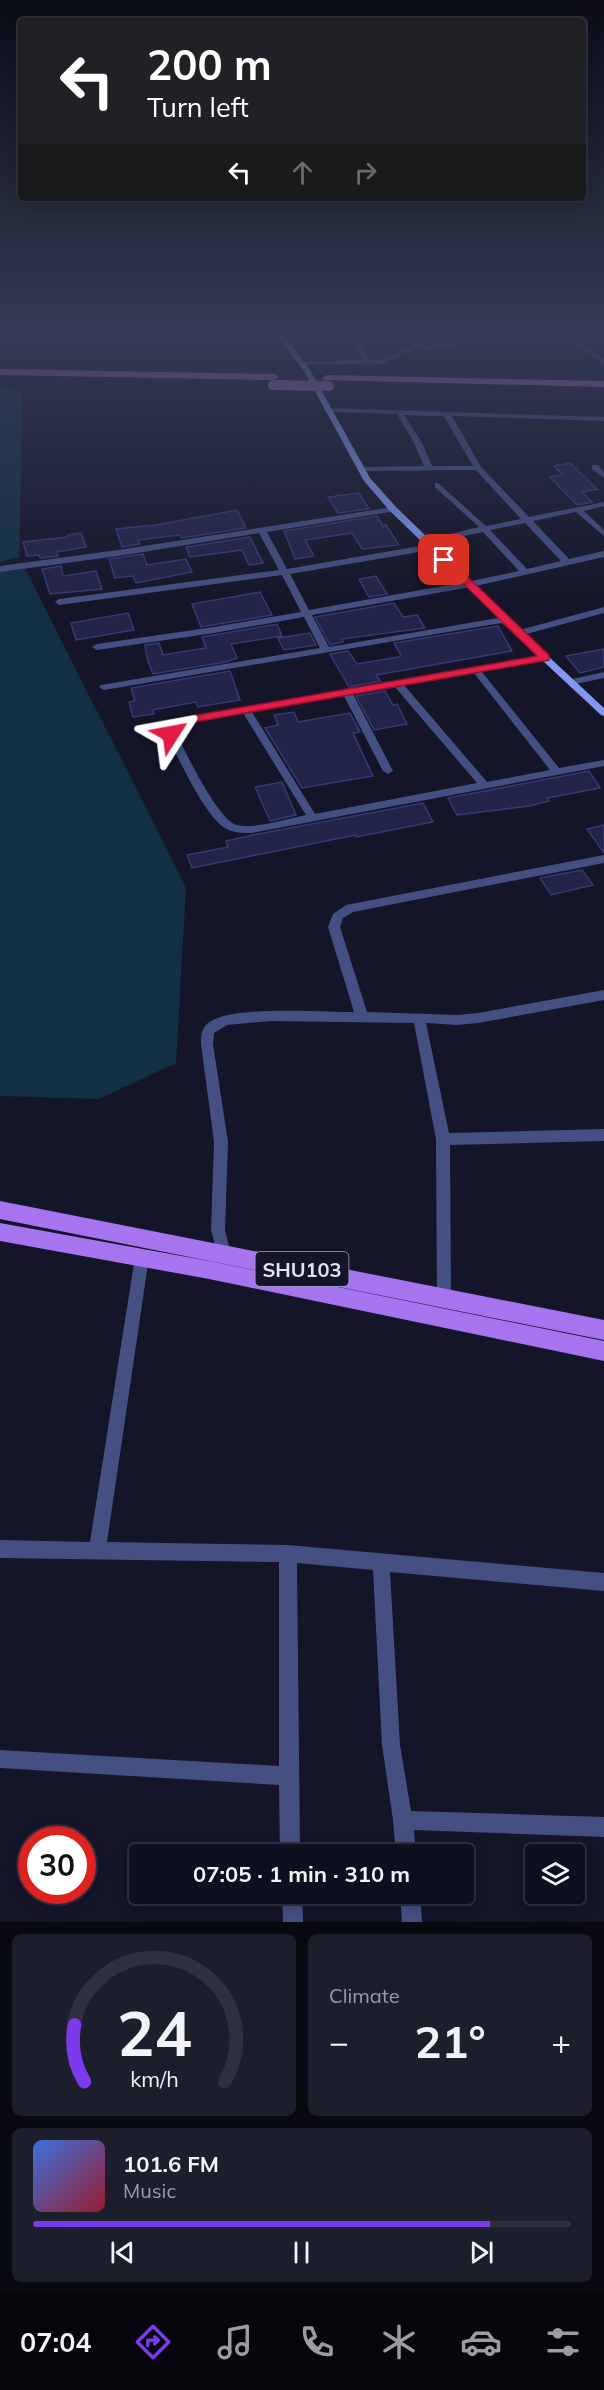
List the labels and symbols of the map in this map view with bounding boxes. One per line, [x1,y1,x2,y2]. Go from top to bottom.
pin [418,534,469,585]
position arrow [139,702,203,766]
road number: SHU103 [256,1252,348,1286]
speed limit sign: 30 [18,1826,96,1904]

